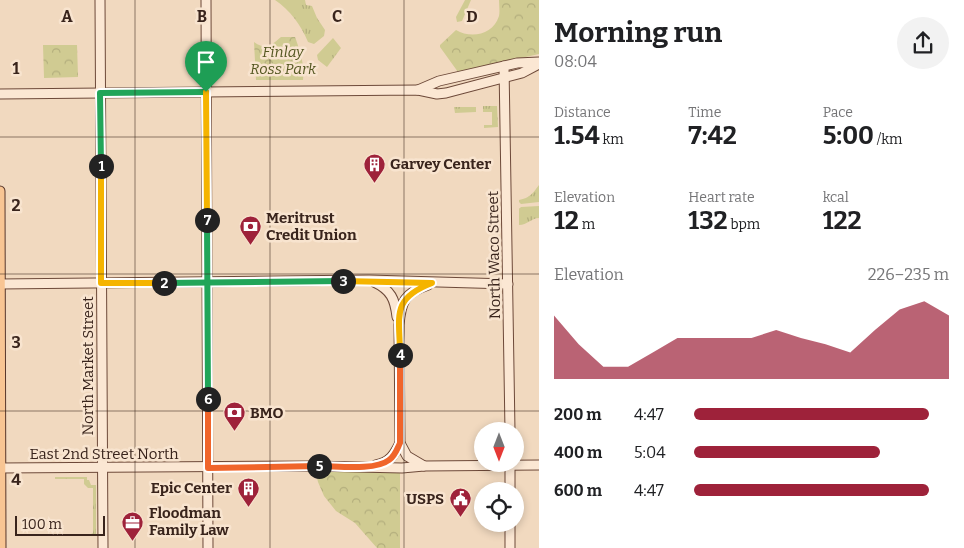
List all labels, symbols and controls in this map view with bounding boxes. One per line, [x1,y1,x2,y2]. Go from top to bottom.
text: A [61,7,73,26]
text: B [197,7,207,26]
text: C [332,7,342,26]
text: D [466,7,478,26]
text: Morning run [554,16,722,49]
button: share [897,17,949,69]
pin [185,41,227,92]
park label: Finlay Ross Park [250,43,317,78]
icon: arrive [192,48,220,76]
text: 08:04 [554,52,597,71]
text: 1 [13,59,20,78]
text: Distance [554,104,611,121]
text: Time [688,104,721,121]
text: Pace [823,104,853,121]
text: 1.54 [554,121,600,151]
text: 7:42 [688,121,737,151]
text: 5:00 [823,121,874,151]
text: km [600,131,624,148]
text: /km [874,131,902,148]
building icon: Garvey Center [362,152,386,183]
pin: 1 [88,154,114,178]
place label: Garvey Center [390,155,491,173]
text: 1 [98,158,105,175]
text: Elevation [554,189,615,206]
text: Heart rate [688,189,755,206]
text: kcal [823,189,849,206]
street label: North Waco Street [484,190,504,319]
text: 2 [11,196,21,215]
text: 12 [554,206,579,236]
text: 132 [688,206,728,236]
text: 122 [823,206,862,236]
pin: 7 [194,208,220,232]
place label: Meritrust Credit Union [266,209,357,244]
text: 7 [204,212,211,229]
bank icon: Meritrust Credit Union [238,215,262,246]
text: m [579,216,595,233]
text: bpm [728,216,760,233]
text: Elevation [554,265,624,284]
text: 226–235 m [868,265,949,284]
pin: 3 [330,268,356,294]
pin: 2 [152,270,176,296]
text: 3 [339,273,348,290]
text: 2 [161,275,168,292]
street label: North Market Street [79,296,97,436]
text: 3 [11,333,21,352]
pin: 4 [388,342,412,368]
text: 4 [396,347,405,364]
pin: 6 [196,386,220,412]
text: 6 [204,391,213,408]
bank icon: BMO [222,401,246,432]
place label: BMO [250,404,283,422]
text: 200 m [554,405,601,424]
text: 4:47 [634,405,664,424]
north arrow [474,422,524,472]
map controls [474,422,524,532]
text: 400 m [554,443,602,462]
text: 5:04 [634,443,666,462]
street label: East 2nd Street North [29,445,179,463]
pin: 5 [306,454,332,478]
text: 5 [316,458,323,475]
text: 4 [11,470,21,489]
building icon: Epic Center [236,476,260,507]
place label: Epic Center [151,479,232,497]
text: 600 m [554,481,602,500]
text: 4:47 [634,481,664,500]
button: locate [474,482,524,532]
public building icon: USPS [448,487,472,518]
place label: USPS [406,490,444,508]
place label: Floodman Family Law [149,504,229,539]
office icon: Floodman Family Law [121,510,145,541]
scale bar [15,513,105,536]
text: 100 m [22,516,62,533]

